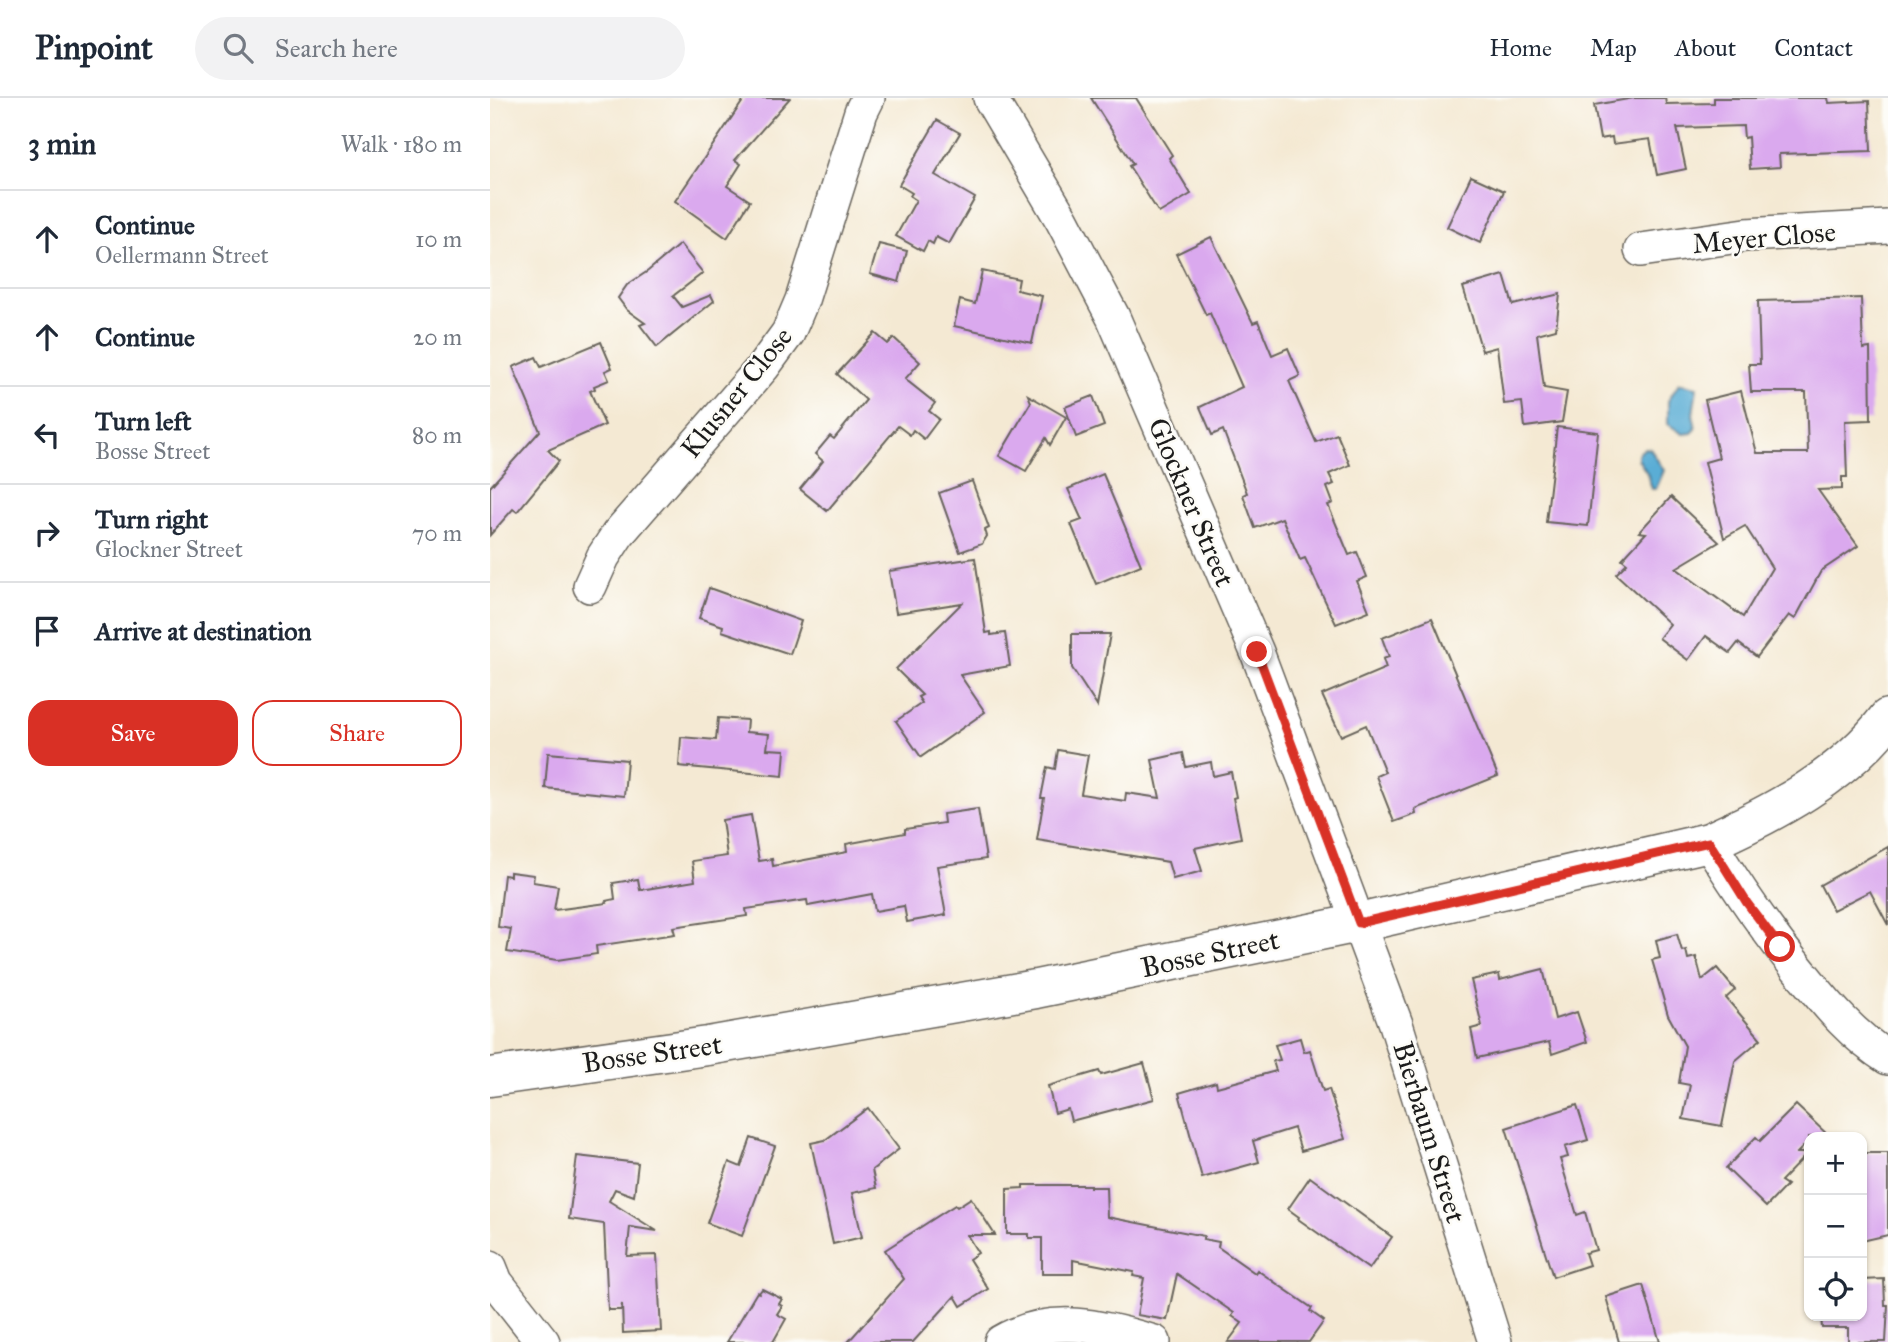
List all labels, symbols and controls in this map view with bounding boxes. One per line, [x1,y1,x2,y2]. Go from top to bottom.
search box [195,17,685,80]
text: Pinpoint [35,28,153,68]
icon: search [219,29,257,67]
text: Search here [275,32,398,64]
text: Home [1489,33,1552,63]
text: Map [1590,33,1637,63]
text: About [1675,33,1736,63]
text: Contact [1774,33,1853,63]
text: 3 min [28,126,96,162]
text: Walk · 180 m [341,130,462,158]
text: Continue [95,209,195,241]
street label: Meyer Close [1691,214,1837,261]
icon: ahead [28,220,66,258]
text: 10 m [415,225,462,253]
text: Oellermann Street [95,241,269,269]
icon: ahead [28,318,66,356]
street label: Klusner Close [673,320,800,465]
text: Continue [95,321,195,353]
text: 20 m [413,323,462,351]
text: Turn left [95,405,191,437]
street label: Glockner Street [1140,413,1243,592]
icon: left [28,416,66,454]
text: 80 m [412,421,462,449]
text: Bosse Street [95,437,210,465]
text: Turn right [95,503,208,535]
icon: right [28,514,66,552]
text: 70 m [412,519,462,547]
text: Glockner Street [95,535,243,563]
icon: arrive [28,612,66,650]
text: Arrive at destination [95,615,312,647]
route end [1241,636,1272,667]
button: Save [28,700,238,766]
button: Share [252,700,462,766]
street label: Bosse Street [1138,922,1283,985]
route start [1764,931,1795,962]
street label: Bosse Street [580,1026,724,1081]
street label: Bierbaum Street [1385,1037,1474,1227]
map controls [1804,1132,1867,1321]
button: + [1804,1132,1867,1195]
button: − [1804,1195,1867,1258]
button: locate [1804,1258,1867,1321]

